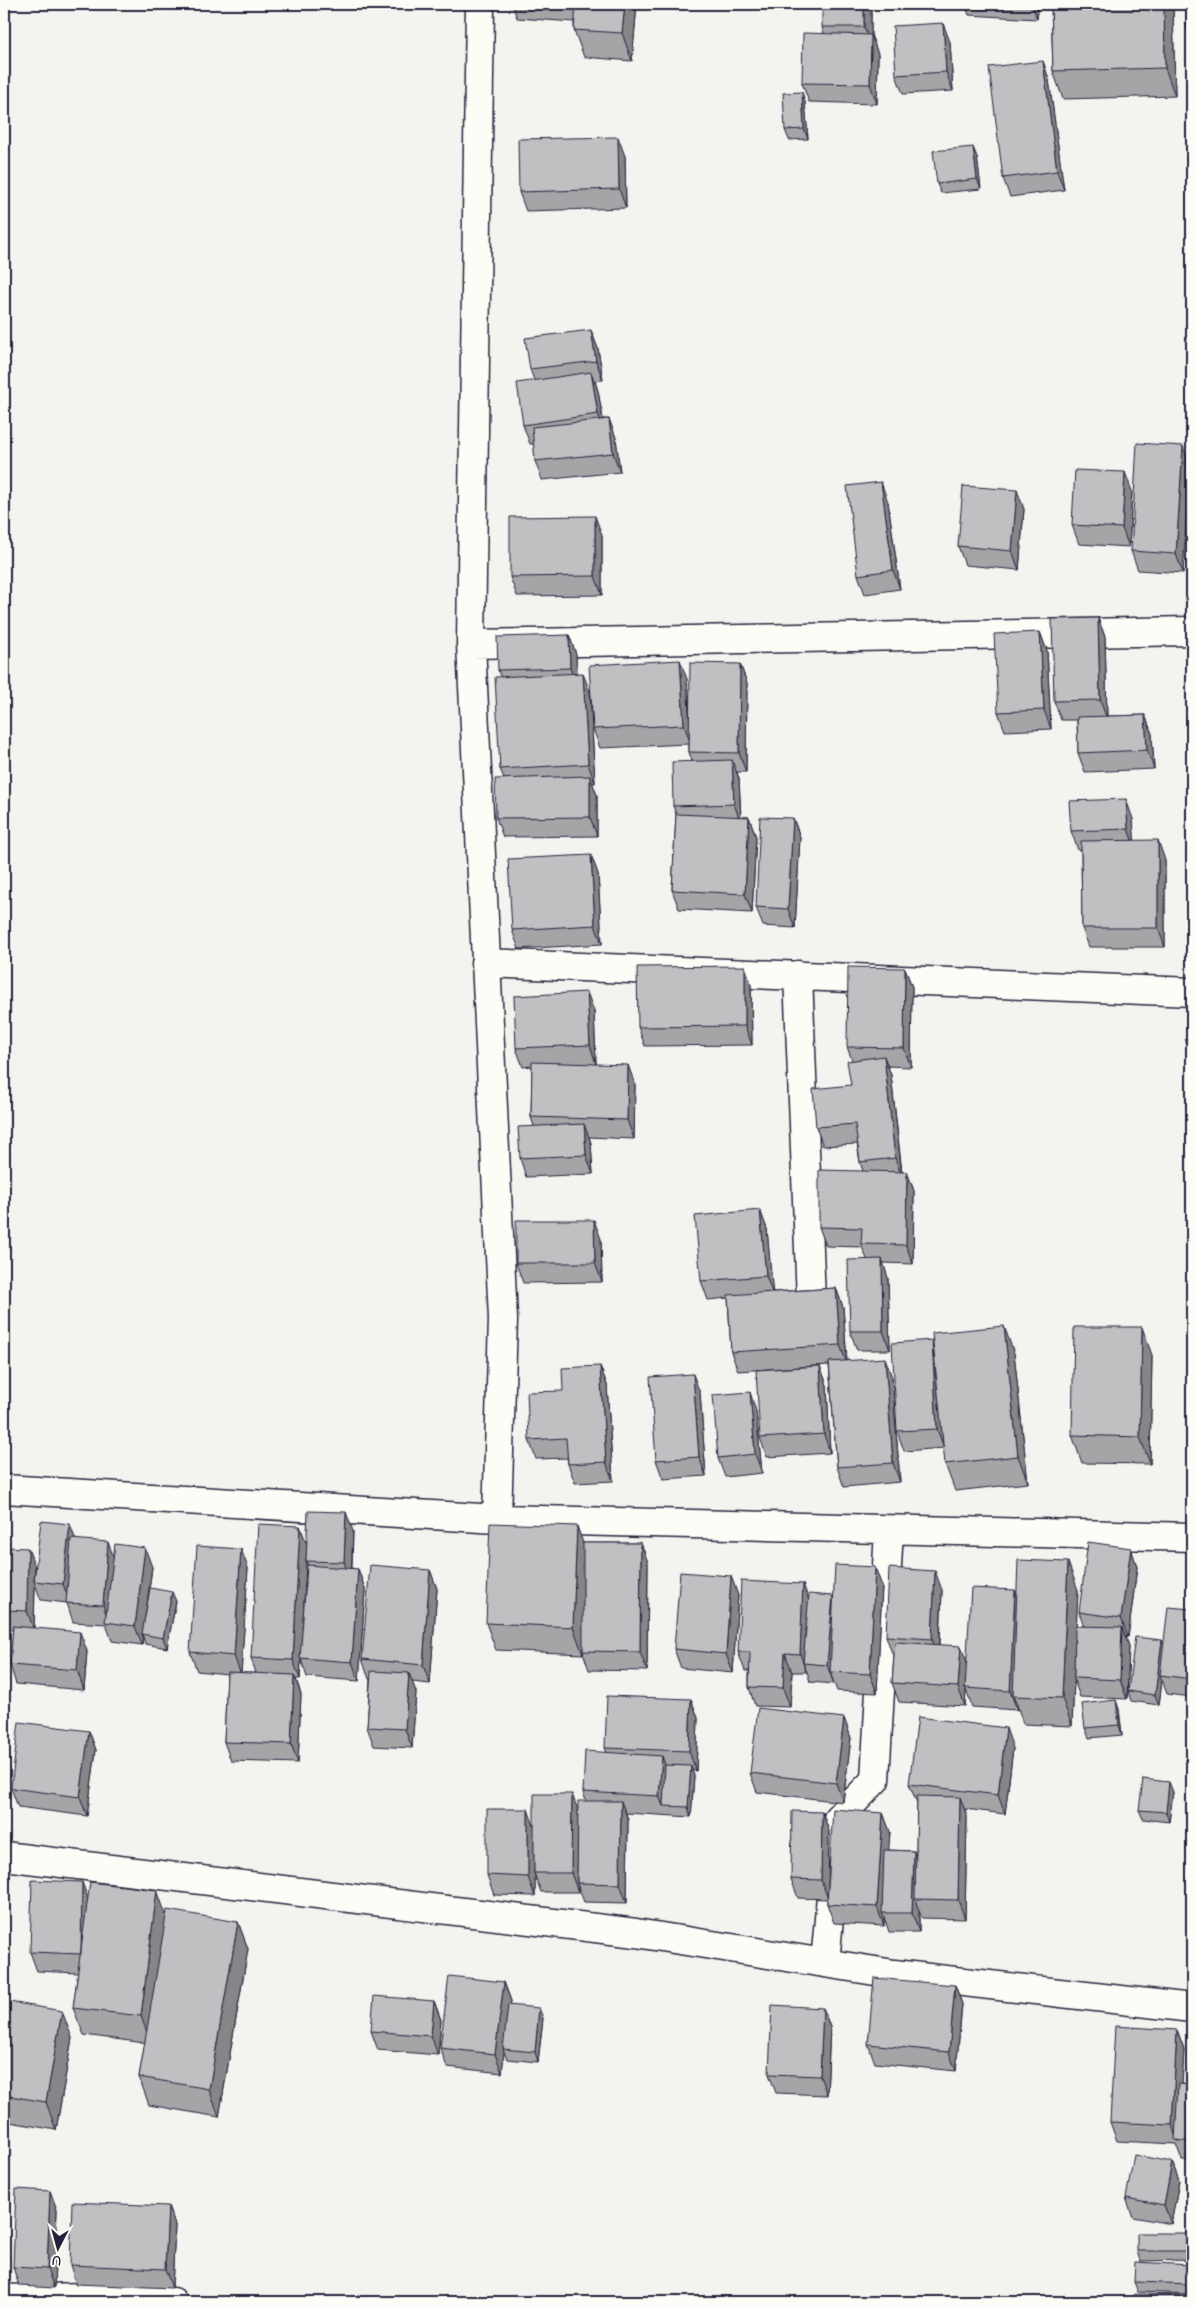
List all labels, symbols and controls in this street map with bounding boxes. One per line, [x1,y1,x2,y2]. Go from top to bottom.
north arrow [32,2224,82,2274]
text: U [51,2251,62,2269]

